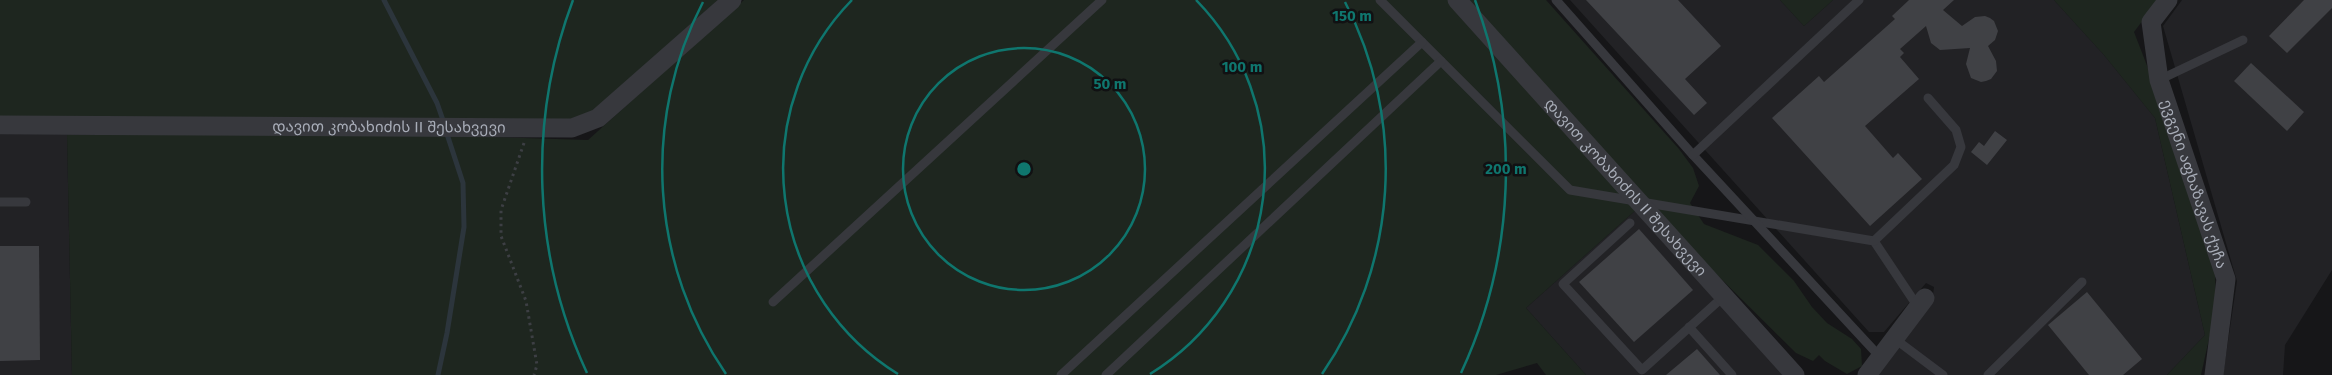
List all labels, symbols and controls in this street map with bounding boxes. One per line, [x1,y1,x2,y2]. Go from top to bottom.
text: 150 m [1332,7,1372,25]
text: 100 m [1222,58,1262,76]
text: 50 m [1093,75,1127,93]
street label: დავით კობახიძის II შესახვევი [1541,95,1710,280]
street label: ევგენი აფხაზავას ქუჩა [2157,97,2231,271]
street label: დავით კობახიძის II შესახვევი [272,117,506,137]
centre of rings [1015,160,1033,178]
text: 200 m [1485,160,1527,178]

